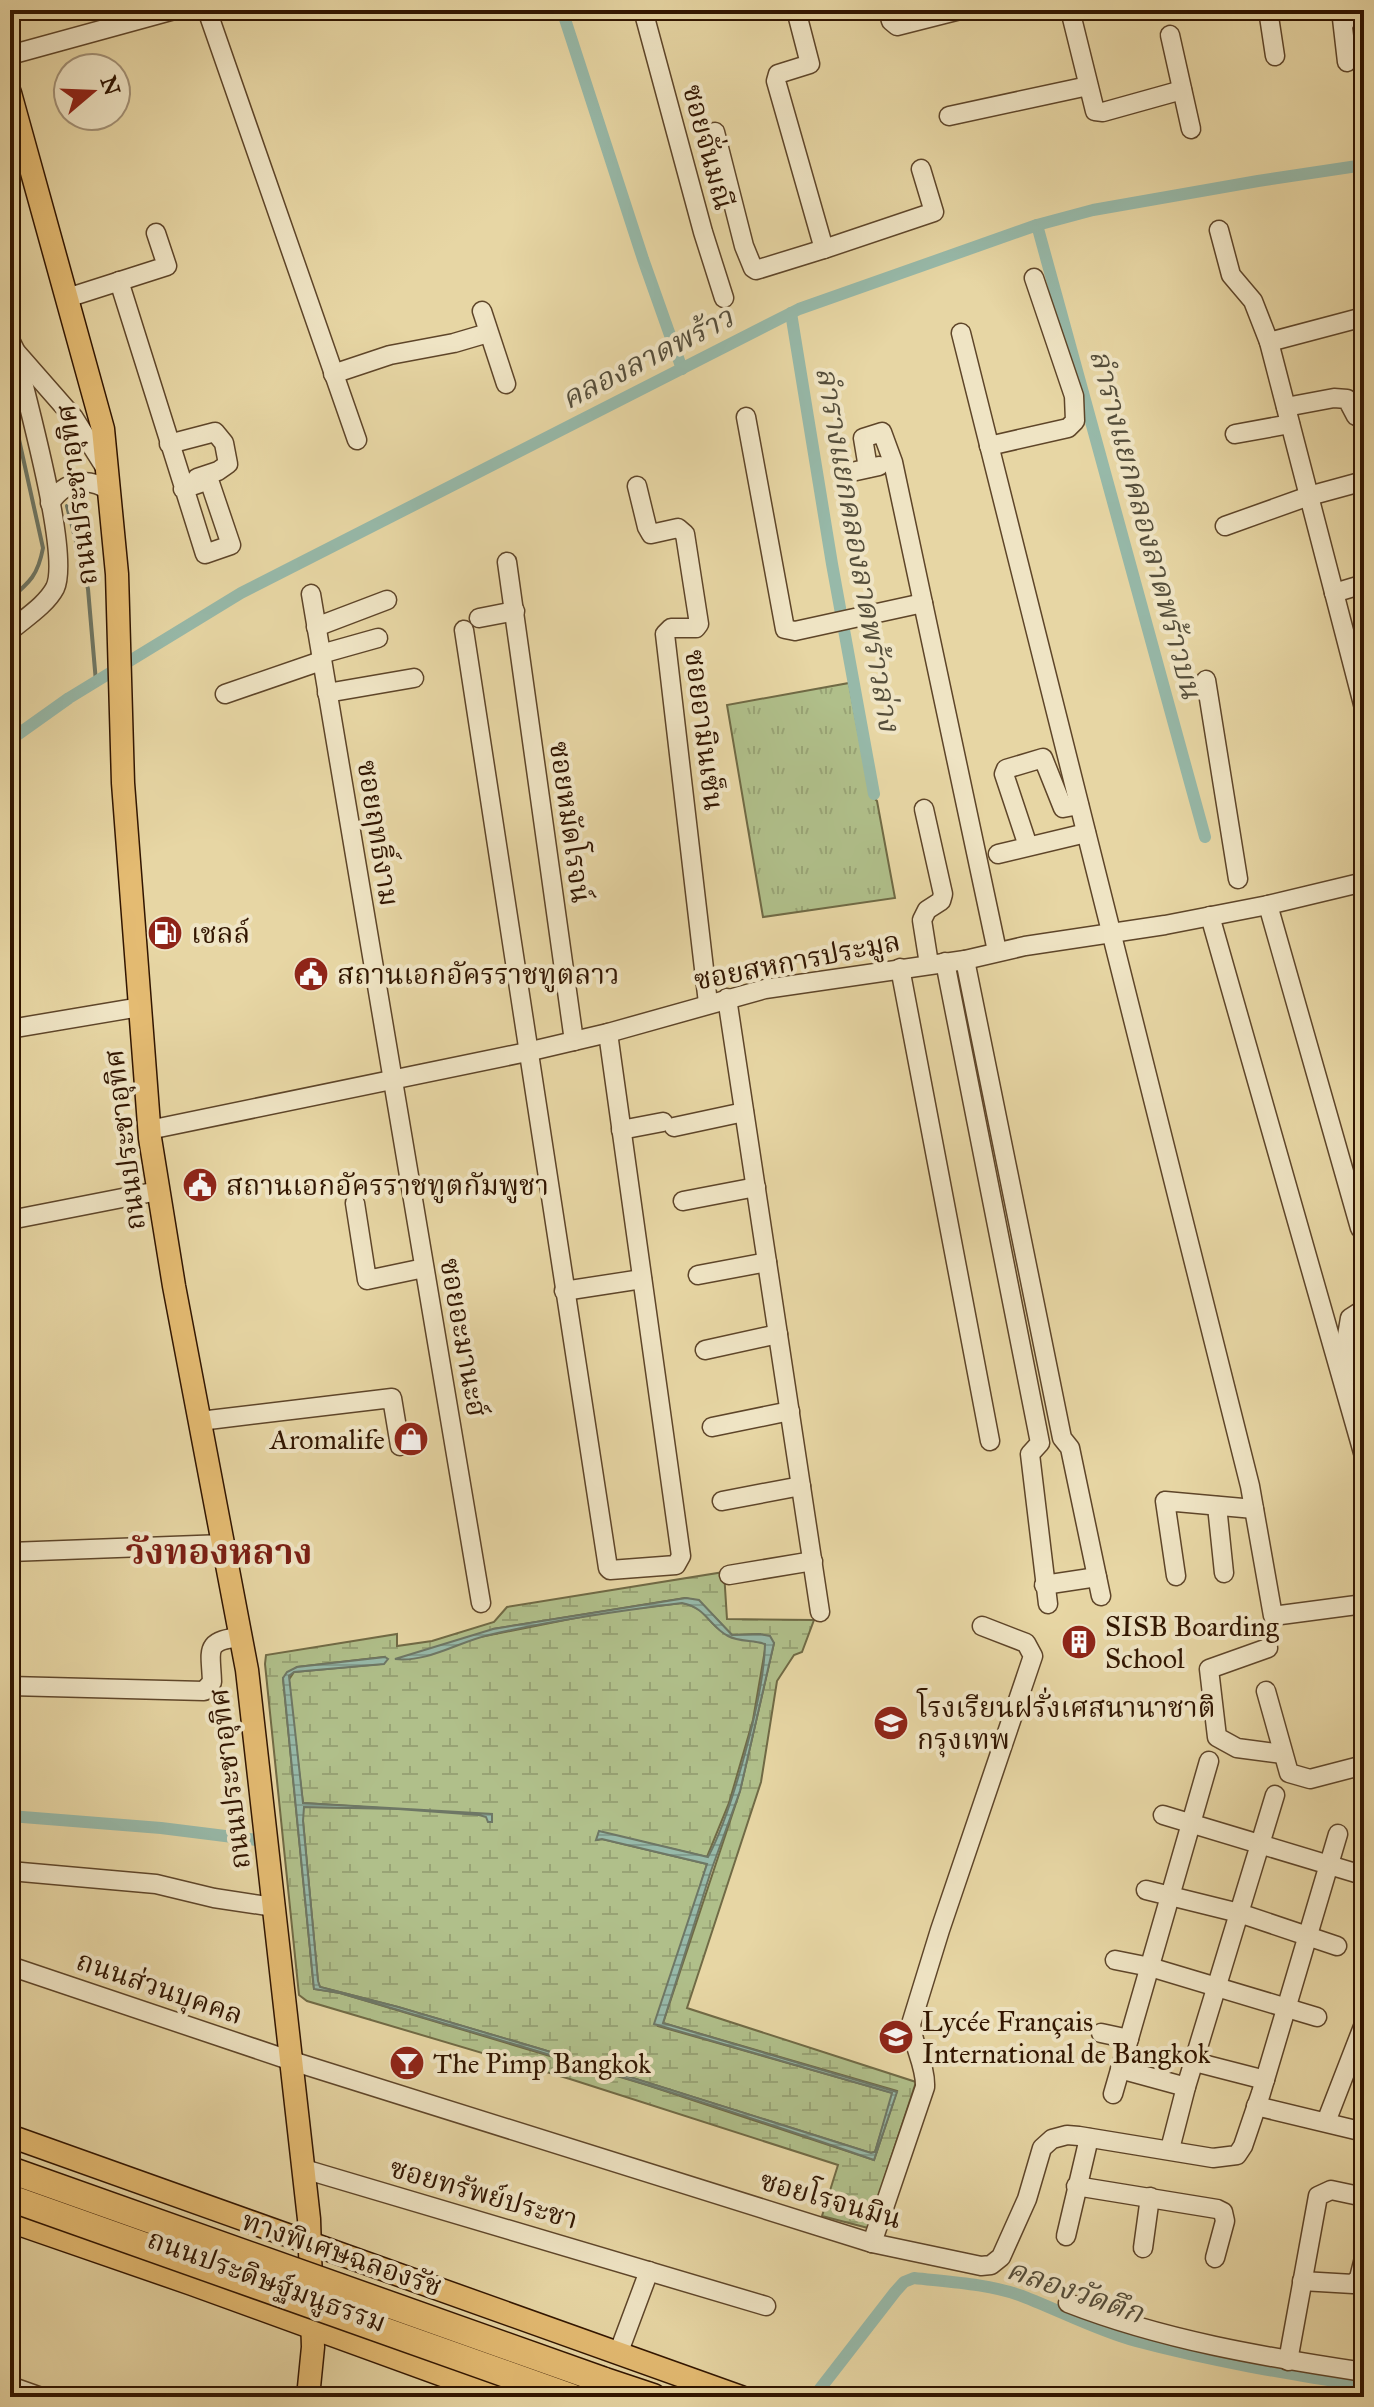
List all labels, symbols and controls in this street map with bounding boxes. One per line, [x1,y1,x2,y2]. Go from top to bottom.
north arrow [52,52,132,132]
text: N [95,72,126,99]
street label: ซอยจั่นมณี [675,80,745,214]
water label: คลองลาดพร้าว [555,299,740,417]
water label: ลำรางแยกคลองลาดพร้าวบน [1082,346,1210,703]
water label: ลำรางแยกคลองลาดพร้าวล่าง [808,364,908,735]
street label: ถนนประชาอุทิศ [48,402,106,587]
street label: ซอยอามินเซ็น [677,648,732,813]
street label: ซอยหมัดโรจน์ [542,739,601,905]
street label: ซอยฤทธิ์งาม [350,757,410,909]
fuel station icon: เชลล์ [146,914,184,952]
place label: เชลล์ [191,916,250,951]
street label: ซอยสหการประมูล [691,923,904,999]
public building icon: สถานเอกอัครราชทูตลาว [292,955,330,993]
place label: สถานเอกอัครราชทูตลาว [337,957,620,993]
street label: ถนนประชาอุทิศ [96,1047,154,1232]
public building icon: สถานเอกอัครราชทูตกัมพูชา [181,1166,219,1204]
place label: สถานเอกอัครราชทูตกัมพูชา [226,1168,549,1204]
street label: ซอยอะมานะฮ์ [432,1255,495,1419]
shop icon: Aromalife [392,1420,430,1458]
place label: Aromalife [269,1422,385,1457]
district label: วังทองหลาง [126,1530,312,1574]
place label: SISB Boarding School [1105,1609,1280,1676]
building icon: SISB Boarding School [1060,1623,1098,1661]
street label: ถนนประชาอุทิศ [201,1686,259,1871]
place label: โรงเรียนฝรั่งเศสนานาชาติ กรุงเทพ [916,1687,1216,1758]
school or university icon: โรงเรียนฝรั่งเศสนานาชาติ กรุงเทพ [872,1704,910,1742]
street label: ถนนส่วนบุคคล [72,1943,248,2033]
place label: Lycée Français International de Bangkok [922,2004,1211,2071]
school or university icon: Lycée Français International de Bangkok [877,2018,915,2056]
bar icon: The Pimp Bangkok [388,2044,426,2082]
place label: The Pimp Bangkok [433,2046,651,2081]
street label: ซอยทรัพย์ประชา [386,2150,582,2237]
street label: ซอยโรจนมิน [756,2161,906,2236]
street label: ทางพิเศษฉลองรัช [237,2203,446,2304]
street label: ถนนประดิษฐ์มนูธรรม [142,2221,391,2341]
water label: คลองวัดตึก [1002,2251,1148,2331]

